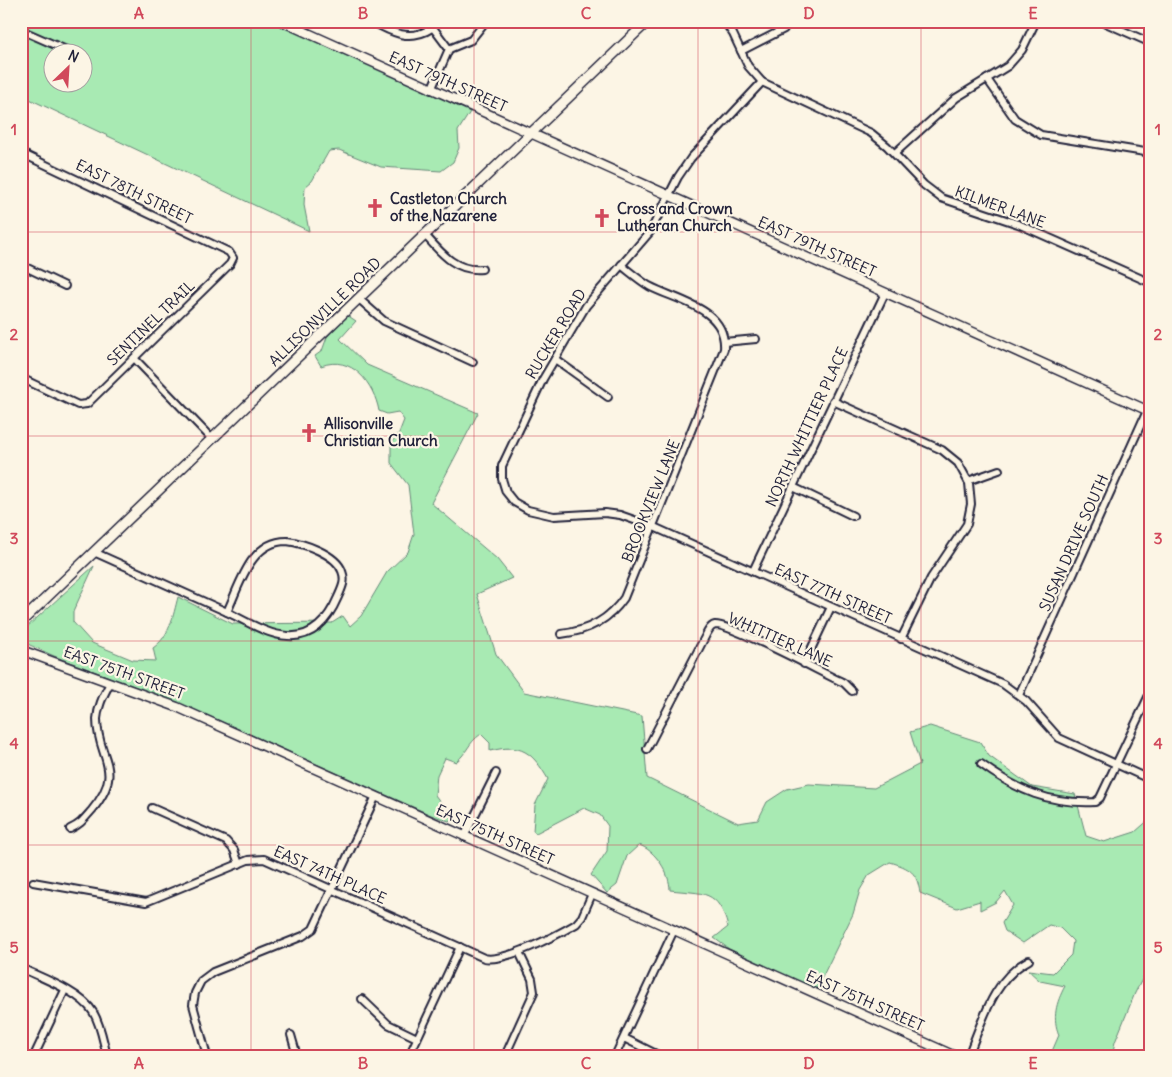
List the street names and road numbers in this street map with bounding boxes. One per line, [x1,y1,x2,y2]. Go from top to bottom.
street label: EAST 79TH STREET [386,47,510,116]
street label: EAST 78TH STREET [73,155,196,228]
street label: KILMER LANE [952,181,1048,232]
street label: EAST 79TH STREET [755,212,879,281]
street label: ALLISONVILLE ROAD [265,253,385,370]
street label: SENTINEL TRAIL [103,276,198,369]
street label: RUCKER ROAD [521,285,590,382]
street label: NORTH WHITTIER PLACE [761,344,852,510]
street label: BROOKVIEW LANE [617,437,684,565]
street label: SUSAN DRIVE SOUTH [1035,471,1112,614]
street label: EAST 77TH STREET [772,559,895,628]
street label: WHITTIER LANE [725,608,835,671]
street label: EAST 75TH STREET [61,642,187,703]
street label: EAST 75TH STREET [433,800,557,869]
street label: EAST 74TH PLACE [271,841,390,908]
street label: EAST 75TH STREET [803,966,927,1035]

